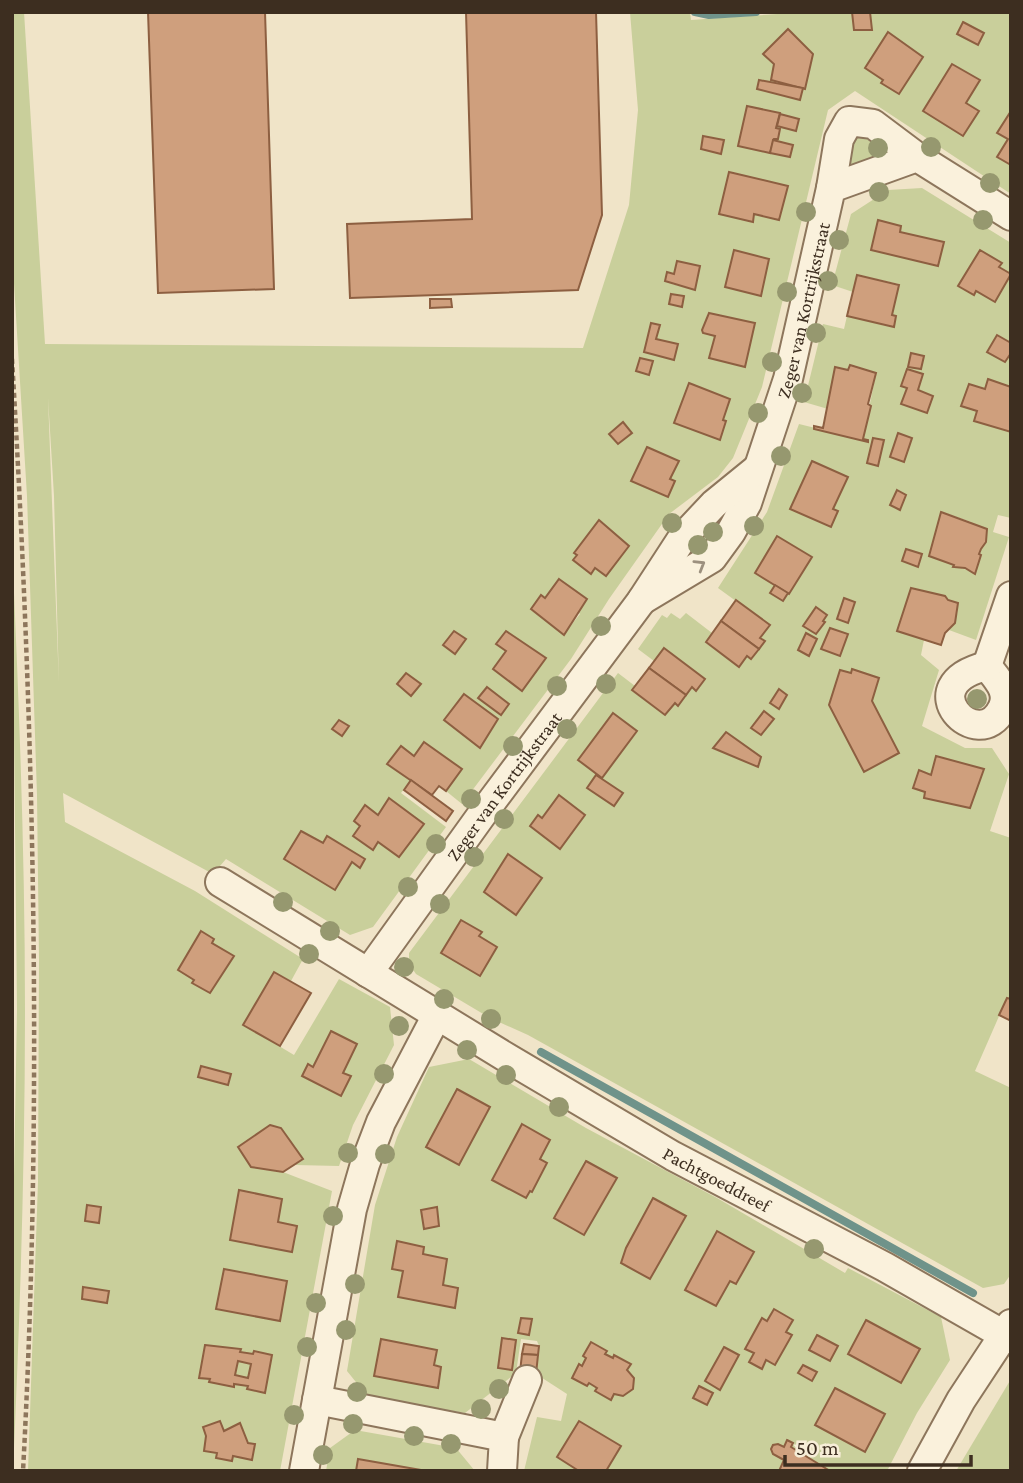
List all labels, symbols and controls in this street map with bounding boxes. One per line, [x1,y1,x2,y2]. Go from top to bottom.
street label: Zeger van Kortrijkstraat [772,220,834,401]
one-way arrow [693,560,706,573]
street label: Zeger van Kortrijkstraat [442,707,566,865]
street label: Pachtgoeddreef [660,1142,775,1216]
scale bar [785,1424,970,1468]
text: 50 m [796,1436,839,1460]

